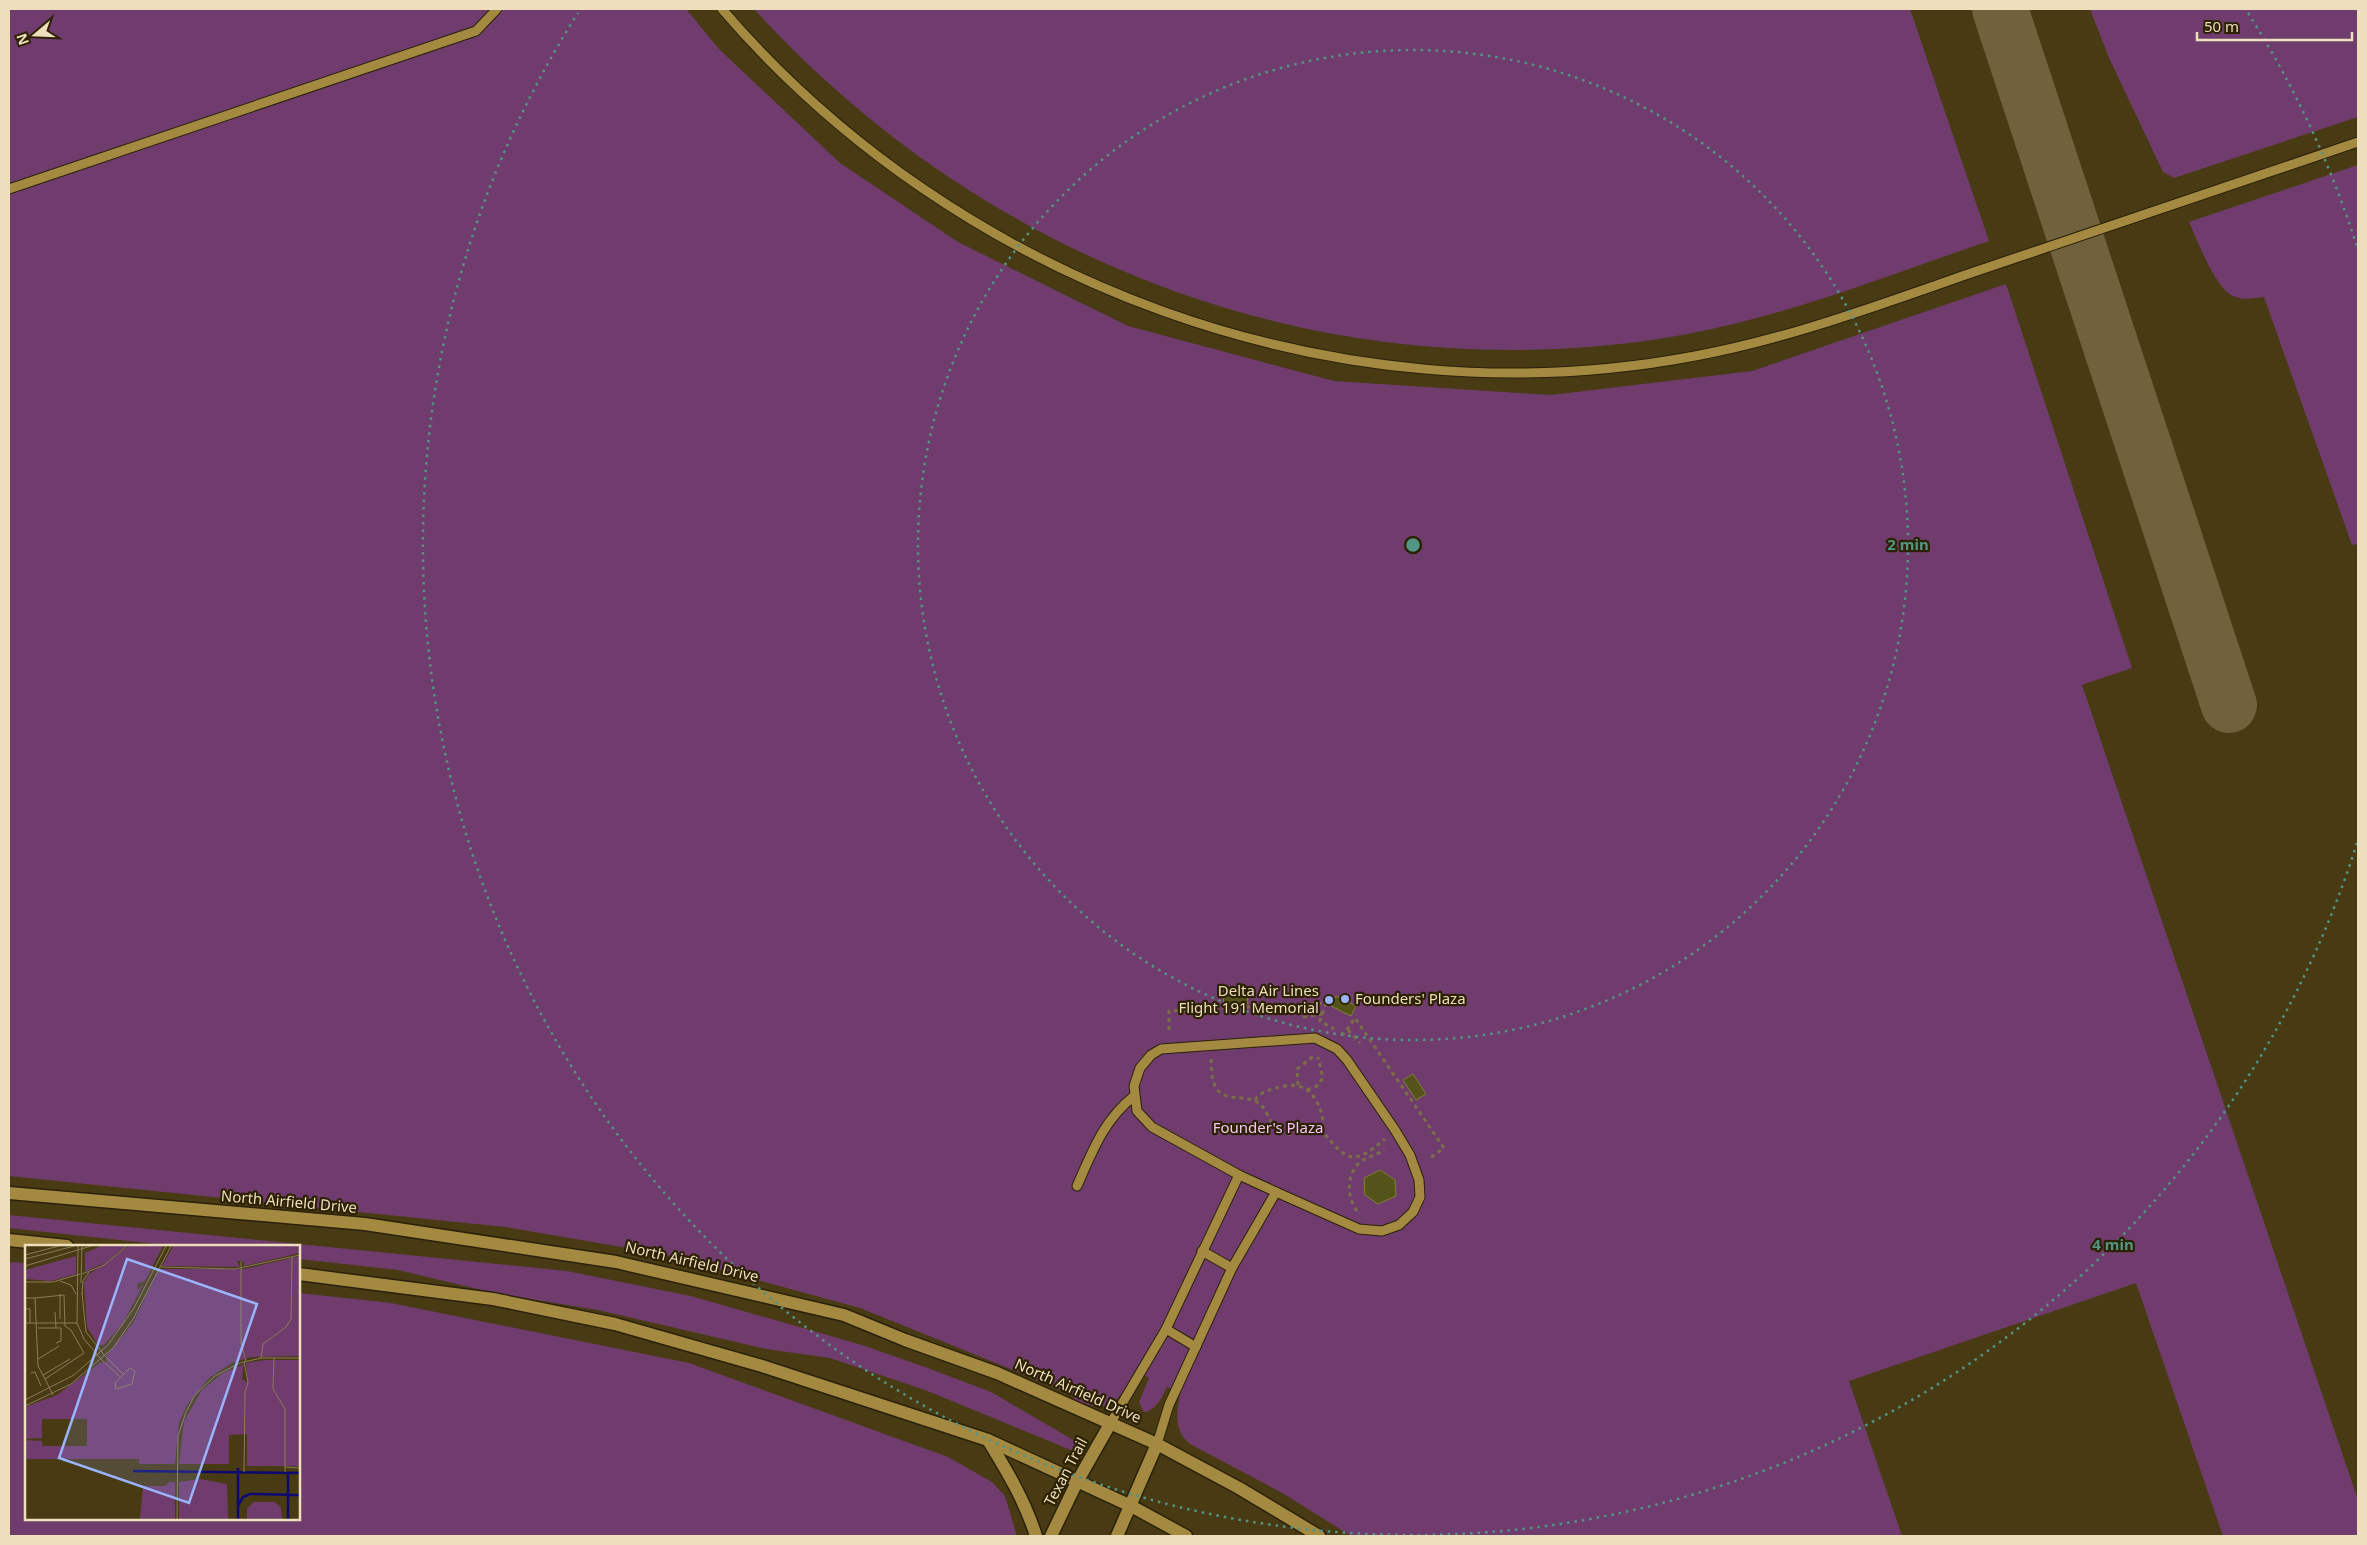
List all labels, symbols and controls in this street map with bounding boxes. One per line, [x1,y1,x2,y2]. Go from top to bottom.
north arrow [10,10,60,60]
scale bar [2197,10,2352,42]
text: 50 m [2204,16,2239,36]
text: N [11,31,33,48]
text: 2 min [1887,534,1929,554]
centre of rings [1404,536,1422,554]
place label: Delta Air Lines Flight 191 Memorial [1179,980,1319,1017]
place label: Founders' Plaza [1355,988,1466,1008]
marker: Founders' Plaza [1339,993,1351,1005]
marker: Delta Air Lines Flight 191 Memorial [1323,994,1335,1006]
park label: Founder's Plaza [1213,1117,1323,1137]
street label: North Airfield Drive [220,1185,358,1217]
text: 4 min [2092,1234,2134,1254]
street label: North Airfield Drive [623,1236,761,1286]
inset map [25,1245,300,1520]
street label: North Airfield Drive [1012,1353,1145,1427]
street label: Texan Trail [1039,1434,1091,1509]

